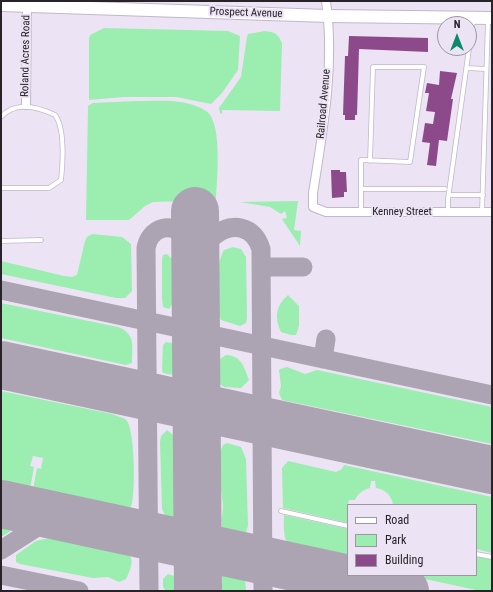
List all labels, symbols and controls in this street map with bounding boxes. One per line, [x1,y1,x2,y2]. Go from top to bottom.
street label: Prospect Avenue [209,5,283,21]
street label: Roland Acres Road [19,15,33,97]
north arrow [437,16,477,56]
text: N [454,18,460,31]
street label: Railroad Avenue [314,69,334,139]
street label: Kenney Street [372,205,432,219]
legend [347,504,477,576]
text: Road [385,513,409,527]
text: Park [385,533,406,547]
text: Building [385,553,423,567]

